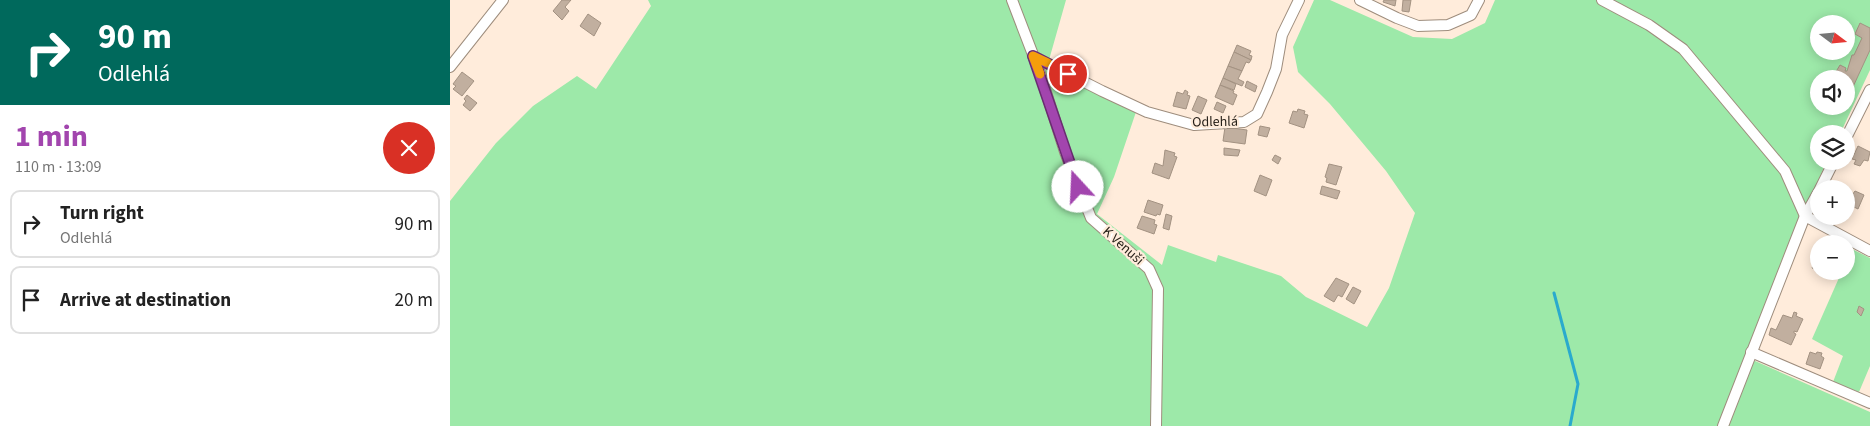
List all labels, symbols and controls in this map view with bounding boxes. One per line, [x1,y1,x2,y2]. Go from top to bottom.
text: 90 m [98,12,172,62]
north arrow [1810,15,1855,60]
map controls [1810,15,1855,280]
icon: right [15,20,80,85]
pin [1047,53,1089,95]
text: Odlehlá [98,58,170,90]
icon: arrive [1054,60,1082,88]
button: sound [1810,70,1855,115]
street label: Odlehlá [1192,112,1238,132]
text: 1 min [15,115,88,158]
button: close [383,122,435,174]
button: layers [1810,125,1855,170]
text: 110 m · 13:09 [15,156,102,178]
position arrow [1051,160,1103,212]
button: + [1810,180,1855,225]
text: Turn right [60,200,144,227]
icon: right [17,210,45,238]
text: 90 m [395,211,433,238]
street label: K Venuši [1098,222,1148,270]
text: Odlehlá [60,227,112,249]
button: − [1810,235,1855,280]
icon: arrive [17,286,45,314]
text: Arrive at destination [60,287,231,314]
text: 20 m [395,287,433,314]

